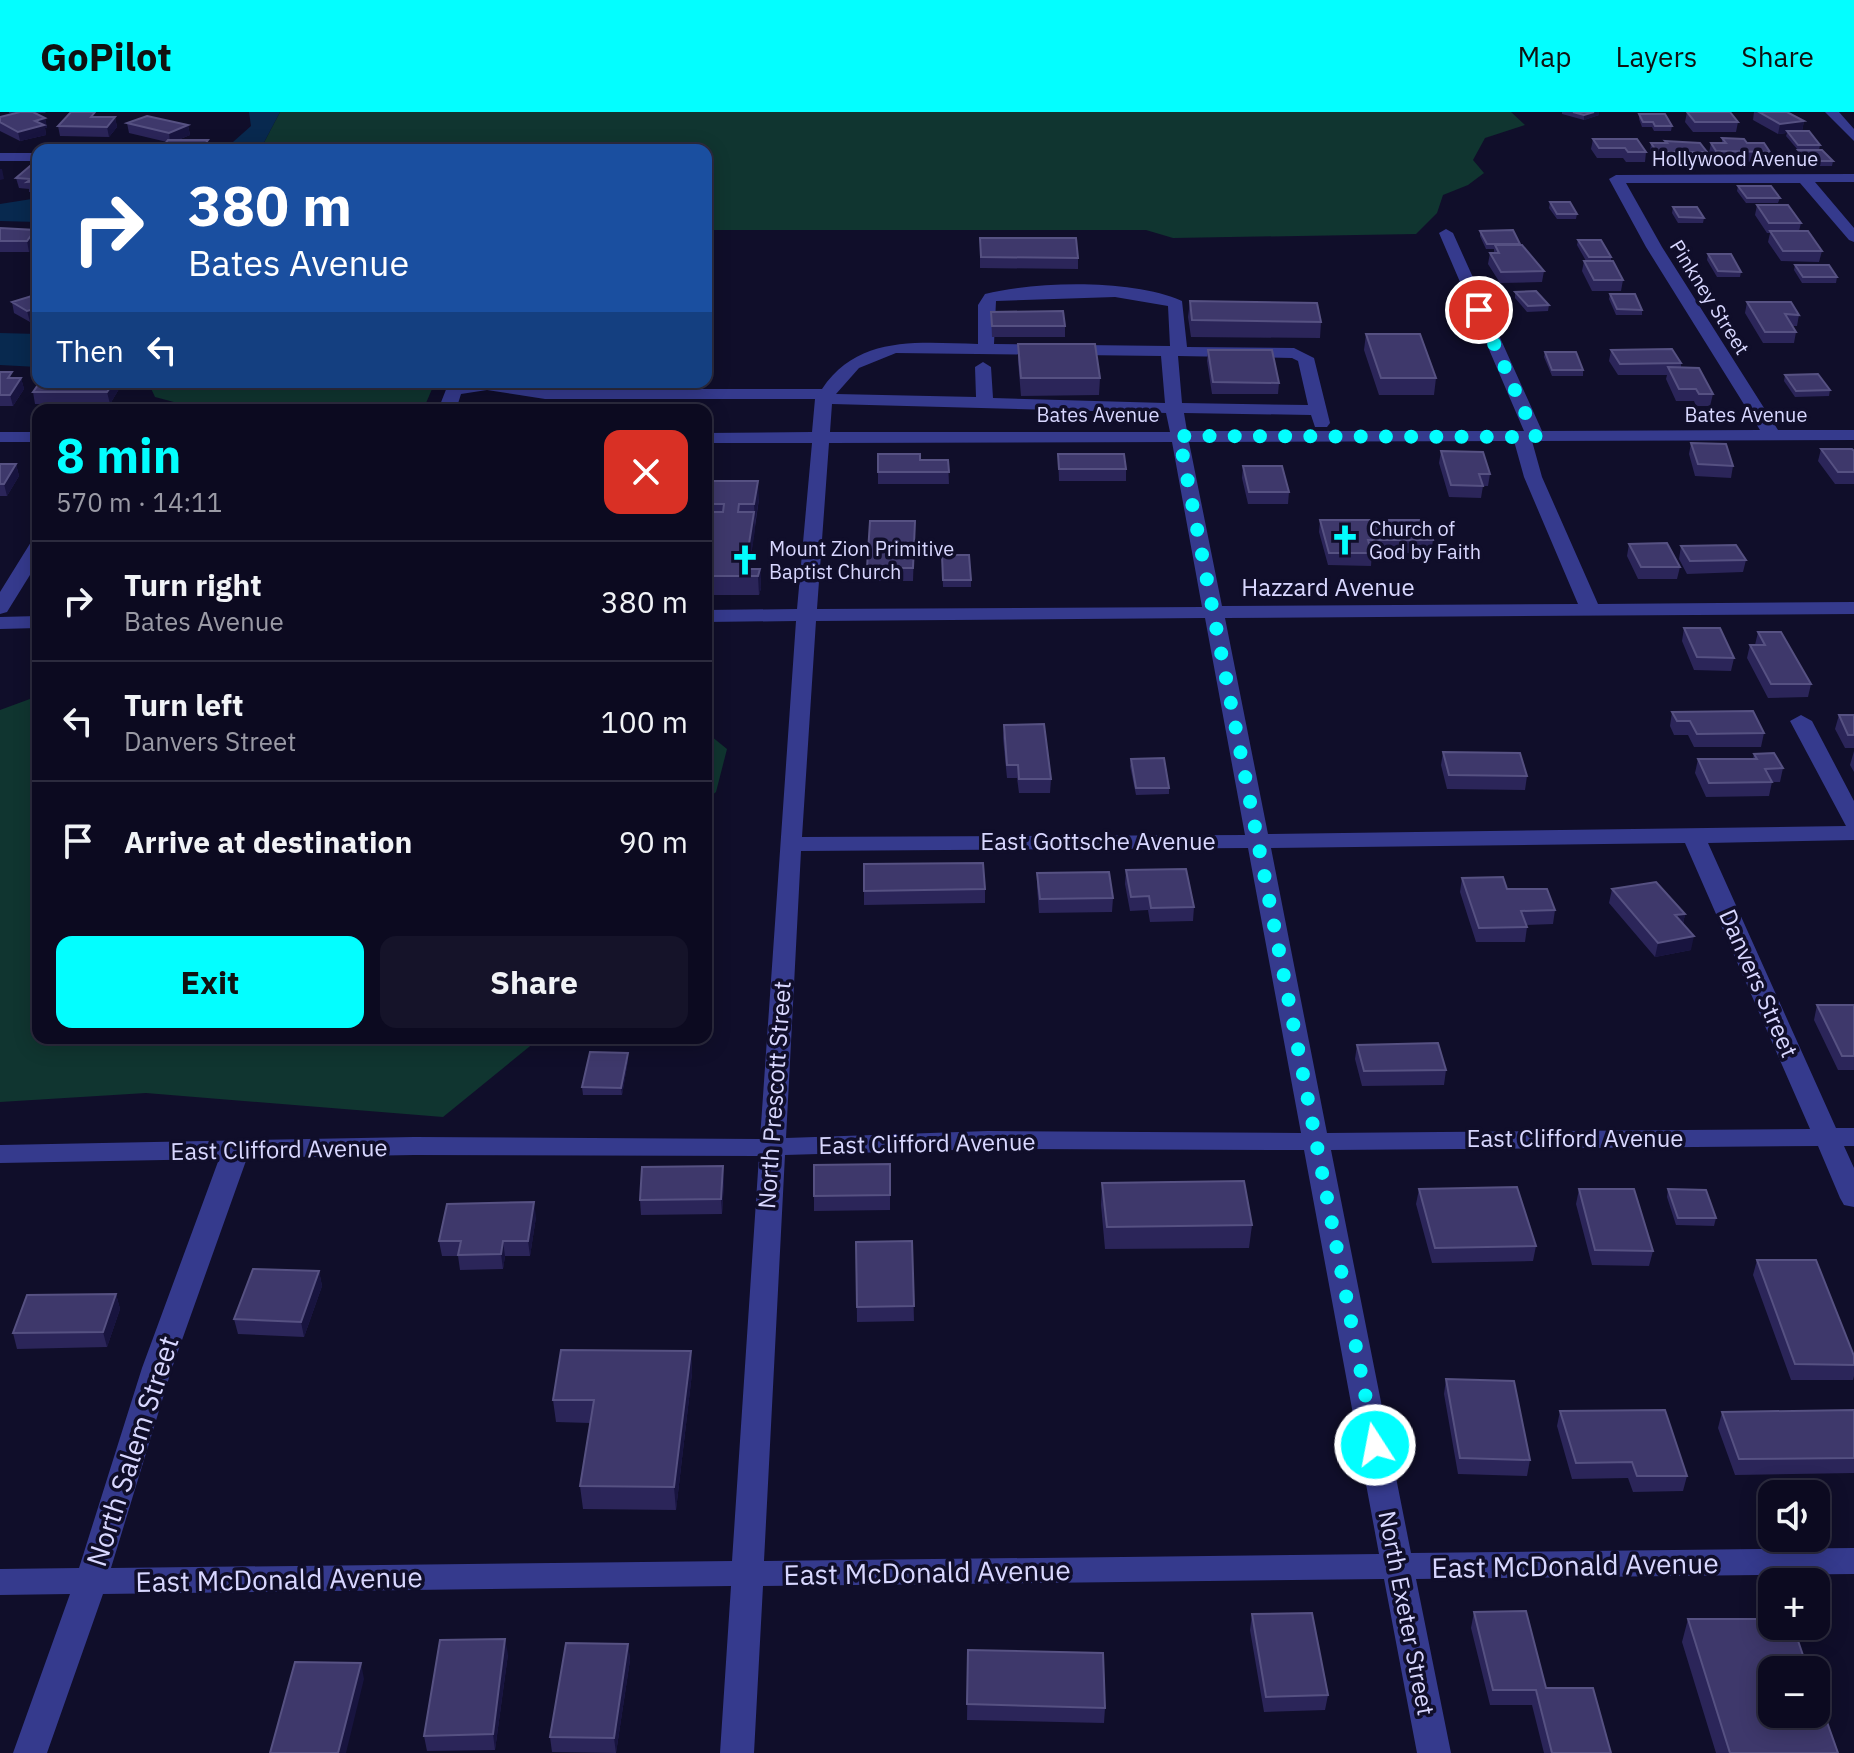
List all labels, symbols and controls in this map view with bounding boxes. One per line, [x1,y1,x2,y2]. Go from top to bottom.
text: GoPilot [40,32,172,81]
text: Map [1517,38,1571,75]
text: Layers [1615,38,1697,75]
text: Share [1741,38,1814,75]
street label: Hollywood Avenue [1652,145,1818,172]
text: 380 m [188,169,352,241]
icon: right [56,176,160,280]
street label: Pinkney Street [1664,234,1756,360]
text: Bates Avenue [188,239,409,286]
pin [1445,276,1513,344]
icon: arrive [1457,288,1501,332]
icon: left [140,328,184,372]
text: Then [56,331,124,370]
street label: Bates Avenue [1037,401,1159,428]
street label: Bates Avenue [1685,401,1807,428]
text: 8 min [56,424,181,486]
button: close [604,430,688,514]
text: 570 m · 14:11 [56,485,222,519]
place label: Church of God by Faith [1369,515,1481,565]
church icon: Church of God by Faith [1328,523,1362,557]
place label: Mount Zion Primitive Baptist Church [769,535,954,585]
church icon: Mount Zion Primitive Baptist Church [728,543,762,577]
text: Turn right [124,565,262,604]
street label: Hazzard Avenue [1241,571,1415,603]
icon: right [56,579,100,623]
text: 380 m [601,582,688,621]
text: Bates Avenue [124,604,284,638]
text: Turn left [124,685,243,724]
icon: left [56,699,100,743]
text: 100 m [601,702,688,741]
text: Danvers Street [124,724,296,758]
icon: arrive [56,819,100,863]
text: Arrive at destination [124,822,412,861]
text: 90 m [619,822,688,861]
street label: East Gottsche Avenue [980,825,1216,857]
street label: Danvers Street [1712,904,1806,1062]
button: Exit [56,936,364,1028]
button: Share [380,936,688,1028]
street label: North Prescott Street [750,980,798,1210]
street label: East Clifford Avenue [1466,1122,1684,1154]
street label: East Clifford Avenue [818,1125,1036,1161]
street label: East Clifford Avenue [170,1131,388,1167]
street label: North Salem Street [77,1331,187,1571]
position arrow [1333,1403,1417,1487]
map controls [1758,1480,1830,1728]
button: sound [1758,1480,1830,1552]
street label: North Exeter Street [1371,1508,1443,1718]
street label: East McDonald Avenue [1431,1544,1719,1586]
street label: East McDonald Avenue [783,1551,1071,1593]
street label: East McDonald Avenue [135,1558,423,1600]
button: + [1758,1568,1830,1640]
button: − [1758,1656,1830,1728]

